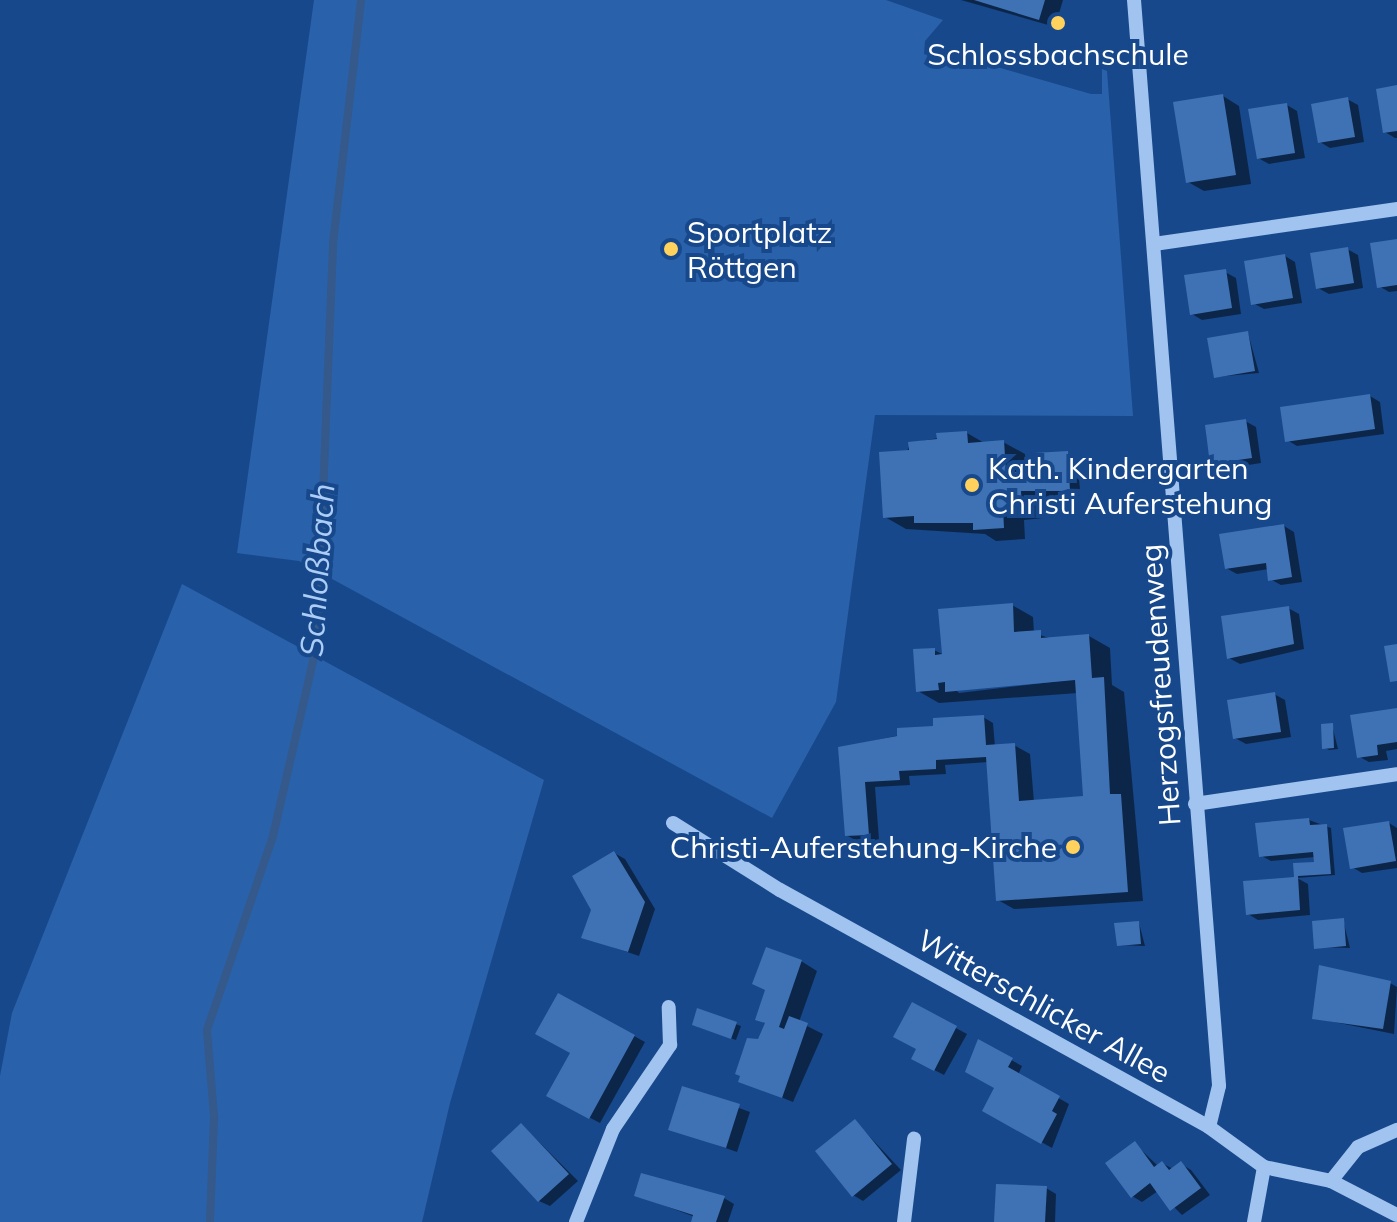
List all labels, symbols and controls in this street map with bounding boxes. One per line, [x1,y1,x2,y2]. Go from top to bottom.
marker: Schlossbachschule [1049,14,1067,32]
place label: Schlossbachschule [927,36,1189,72]
place label: Sportplatz Röttgen [687,214,832,284]
marker: Sportplatz Röttgen [662,240,680,258]
place label: Kath. Kindergarten Christi Auferstehung [988,450,1272,520]
marker: Kath. Kindergarten Christi Auferstehung [963,476,981,494]
water label: Schloßbach [292,482,342,658]
street label: Herzogsfreudenweg [1132,543,1188,827]
place label: Christi-Auferstehung-Kirche [670,829,1057,865]
marker: Christi-Auferstehung-Kirche [1064,838,1082,856]
street label: Witterschlicker Allee [911,922,1177,1090]

